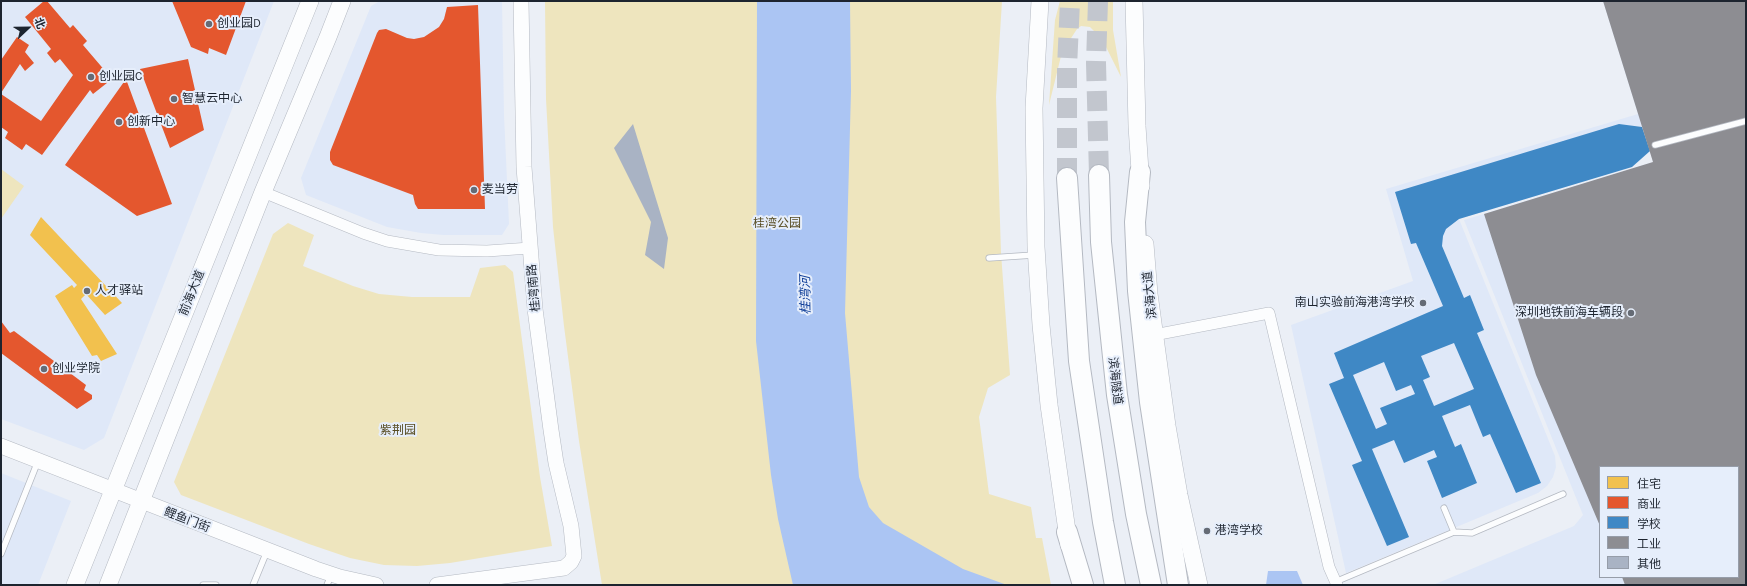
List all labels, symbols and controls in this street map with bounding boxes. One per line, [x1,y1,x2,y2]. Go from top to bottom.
north arrow [8,8,48,48]
text: 北 [32,16,48,31]
place label: 创业园D [217,17,261,31]
marker: 创业园D [204,19,214,29]
place label: 创业园C [99,70,142,84]
marker: 创业园C [86,72,96,82]
place label: 智慧云中心 [182,92,242,106]
marker: 智慧云中心 [169,94,179,104]
place label: 创新中心 [127,115,175,129]
marker: 创新中心 [114,117,124,127]
place label: 麦当劳 [482,183,518,197]
marker: 麦当劳 [469,185,479,195]
park label: 桂湾公园 [753,217,801,231]
street label: 桂湾南路 [525,263,543,313]
street label: 前海大道 [176,268,208,318]
street label: 滨海大道 [1140,270,1160,320]
water label: 桂湾河 [798,275,814,315]
place label: 人才驿站 [95,284,143,298]
marker: 人才驿站 [82,286,92,296]
place label: 南山实验前海港湾学校 [1295,296,1415,310]
marker: 南山实验前海港湾学校 [1418,298,1428,308]
place label: 深圳地铁前海车辆段 [1515,306,1623,320]
marker: 深圳地铁前海车辆段 [1626,308,1636,318]
street label: 滨海隧道 [1105,356,1125,406]
place label: 创业学院 [52,362,100,376]
marker: 创业学院 [39,364,49,374]
park label: 紫荆园 [380,424,416,438]
legend [1599,466,1739,578]
text: 住宅 [1637,477,1661,491]
text: 商业 [1637,497,1661,511]
street label: 鲤鱼门街 [162,505,212,535]
text: 学校 [1637,517,1661,531]
place label: 港湾学校 [1215,524,1263,538]
marker: 港湾学校 [1202,526,1212,536]
text: 工业 [1637,537,1661,551]
text: 其他 [1637,557,1661,571]

